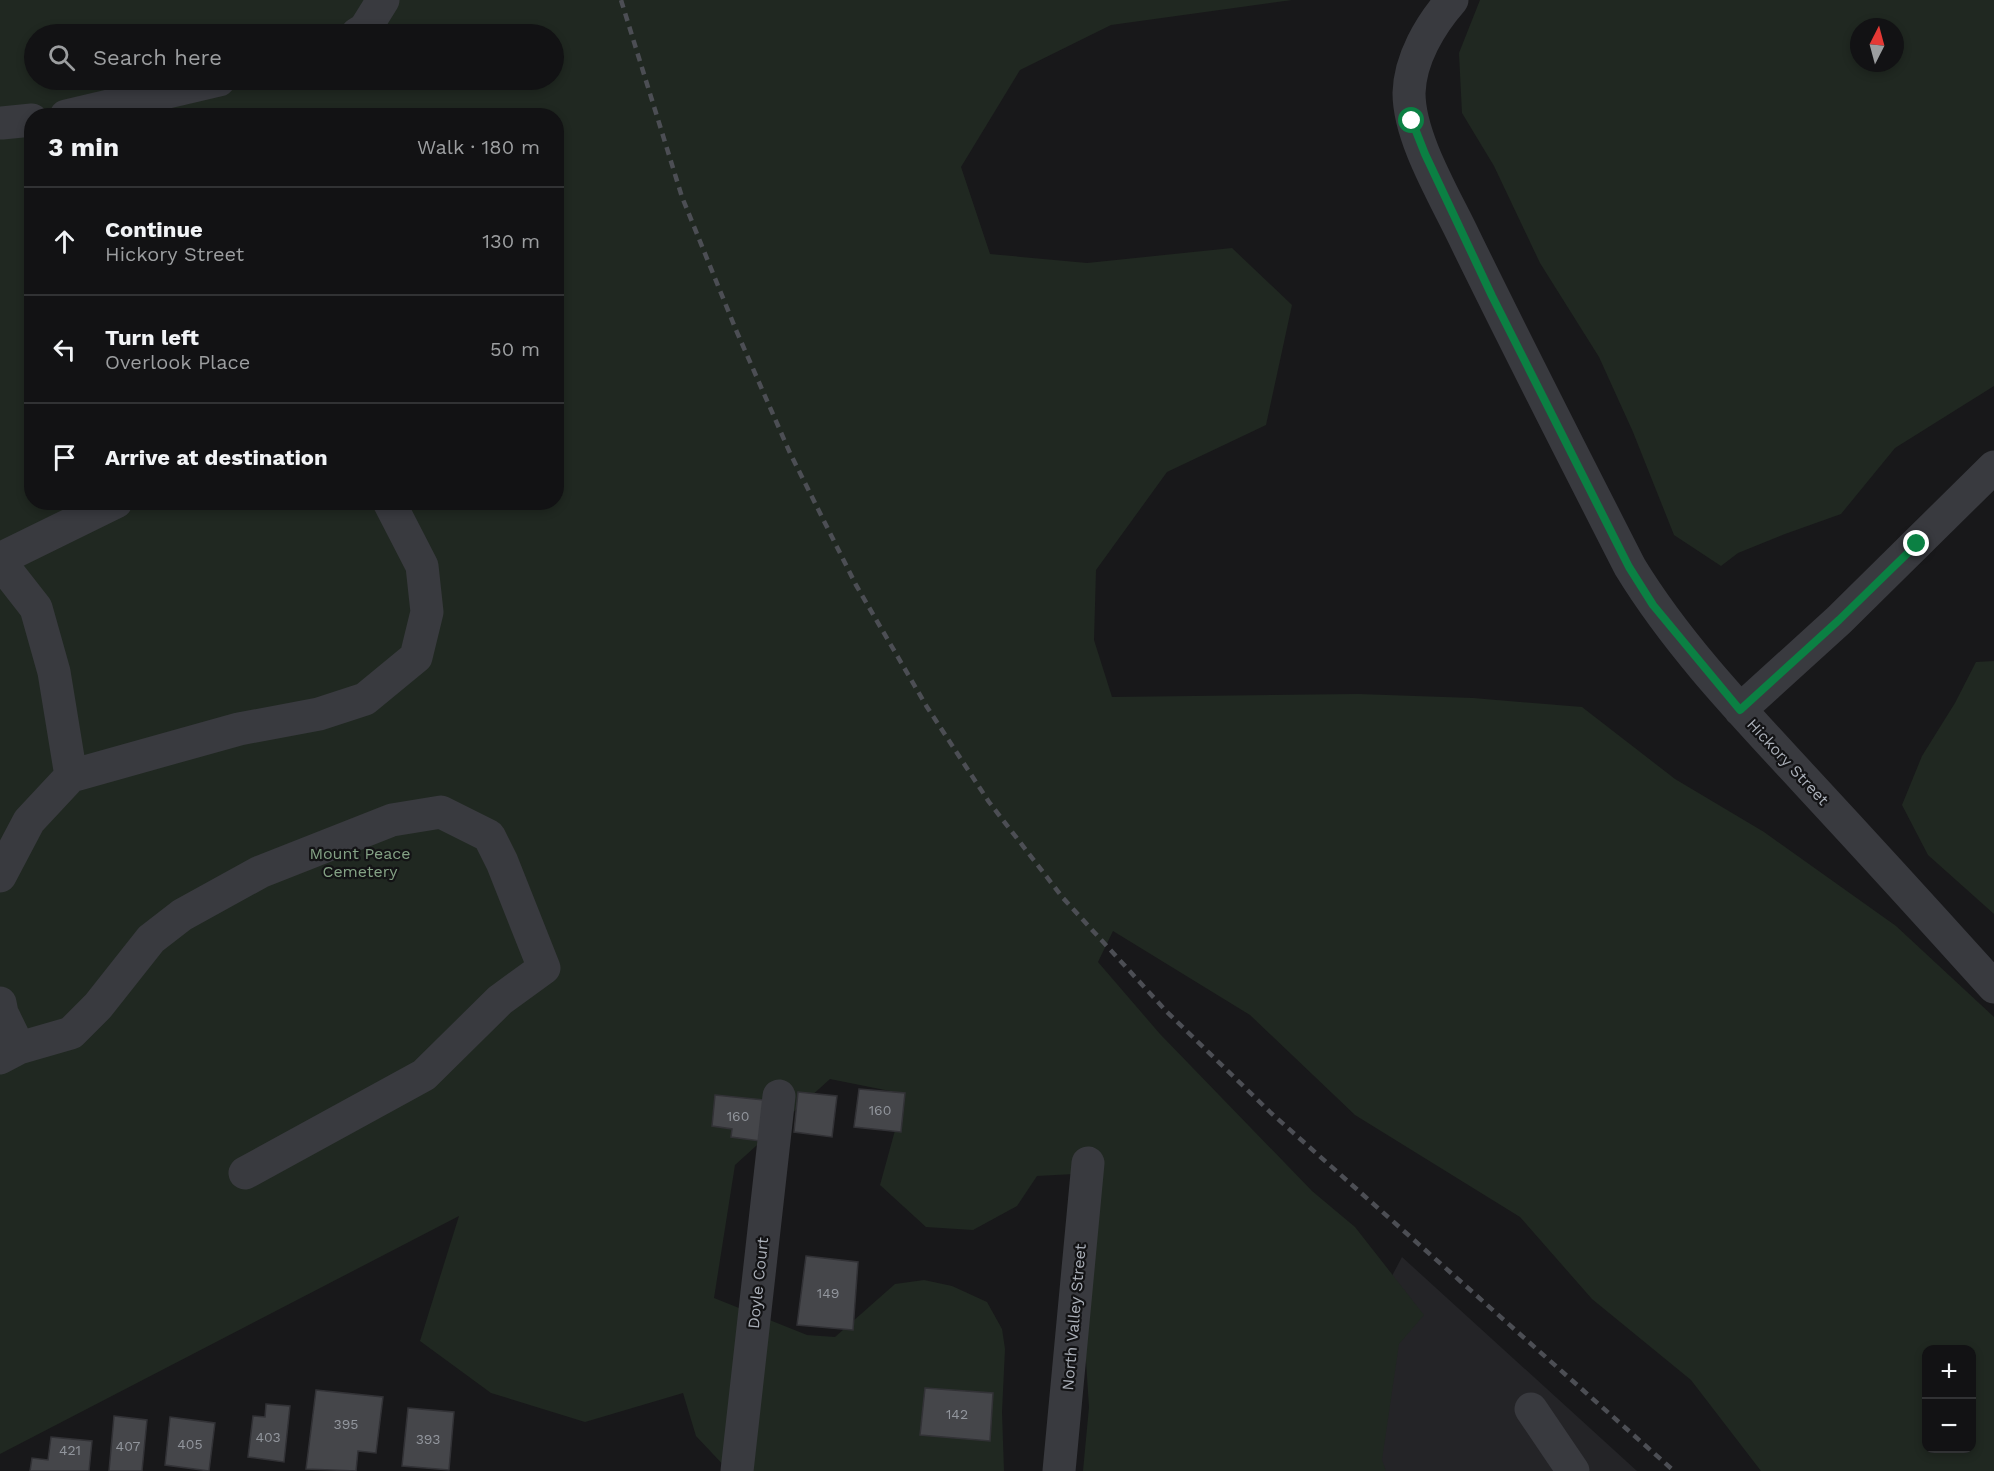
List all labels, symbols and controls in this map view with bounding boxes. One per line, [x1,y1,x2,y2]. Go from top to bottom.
north arrow [1850,18,1904,72]
search box [24,24,564,90]
icon: search [45,41,78,74]
text: Search here [93,45,222,70]
route start [1398,107,1424,133]
text: 3 min [48,132,119,162]
text: Walk · 180 m [417,135,540,159]
text: Continue [105,217,203,242]
icon: ahead [48,225,81,258]
text: 130 m [482,229,540,253]
text: Hickory Street [105,242,244,266]
text: Turn left [105,325,199,350]
icon: left [48,333,81,366]
text: 50 m [490,337,540,361]
text: Overlook Place [105,350,250,374]
icon: arrive [48,441,81,474]
text: Arrive at destination [105,445,328,470]
route end [1903,530,1929,556]
street label: Hickory Street [1743,715,1833,809]
park label: Mount Peace Cemetery [309,844,411,881]
house number: 160 [869,1102,891,1118]
house number: 160 [727,1108,749,1124]
street label: Doyle Court [744,1236,772,1330]
street label: North Valley Street [1058,1242,1090,1391]
house number: 149 [817,1285,839,1301]
map controls [1922,1345,1976,1453]
button: + [1922,1345,1976,1399]
button: − [1922,1399,1976,1453]
house number: 142 [946,1406,968,1422]
house number: 395 [334,1416,358,1432]
house number: 403 [255,1429,281,1445]
house number: 393 [416,1431,440,1447]
house number: 405 [177,1436,203,1452]
house number: 407 [116,1438,141,1454]
house number: 421 [59,1442,81,1458]

